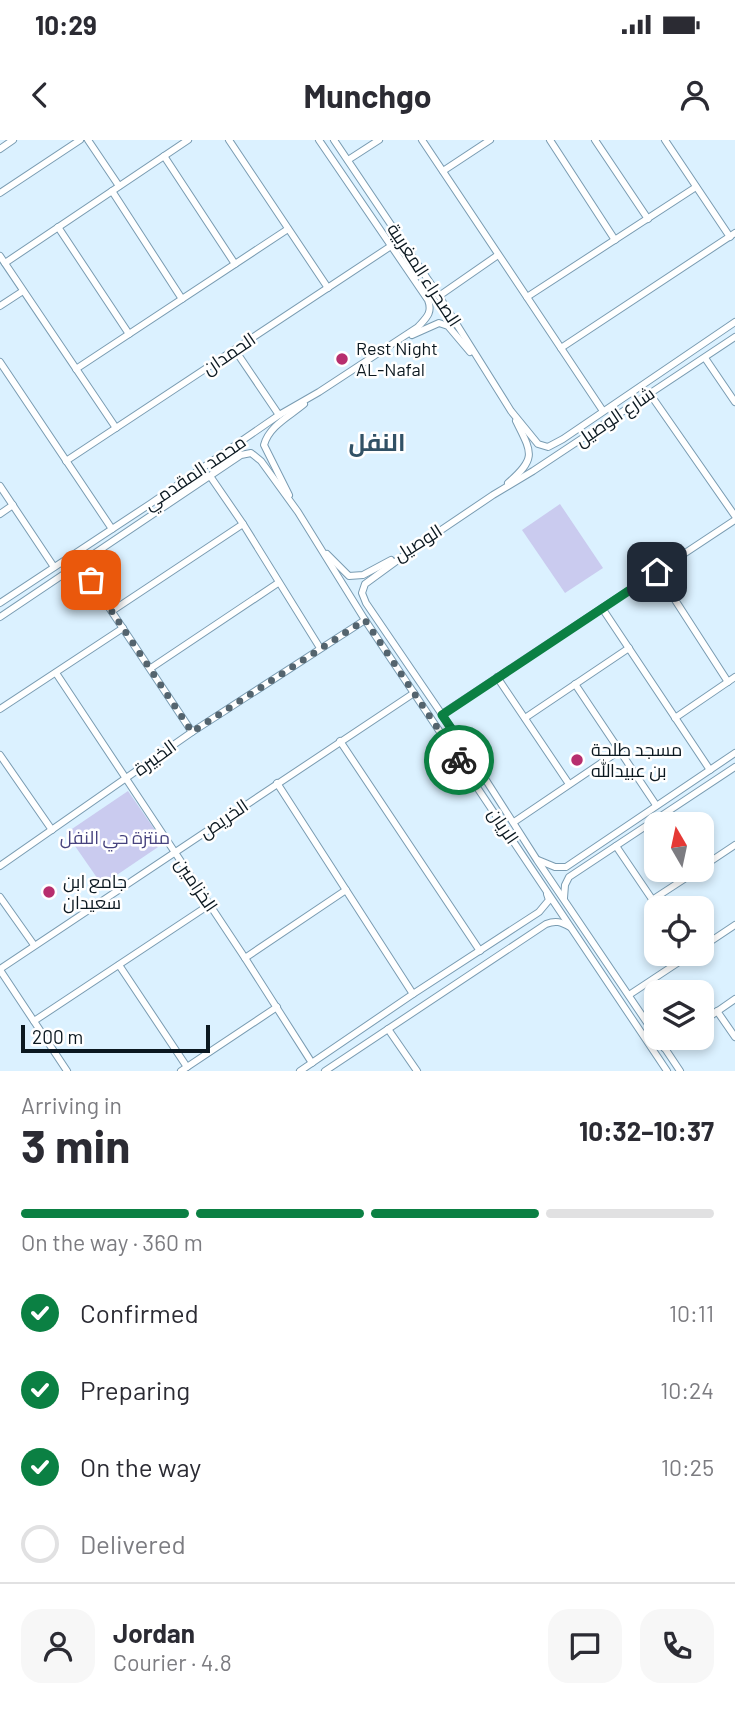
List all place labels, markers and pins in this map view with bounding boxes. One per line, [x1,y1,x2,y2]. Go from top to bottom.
place label: Rest Night AL-Nafal [356,337,438,380]
marker: Rest Night AL-Nafal [334,351,350,367]
pin [627,542,687,602]
pin [61,550,121,610]
place label: مسجد طلحة بن عبيدالله [591,738,682,782]
marker: مسجد طلحة بن عبيدالله [569,752,585,768]
place label: جامع ابن سعيدان [63,870,127,914]
marker: جامع ابن سعيدان [41,884,57,900]

